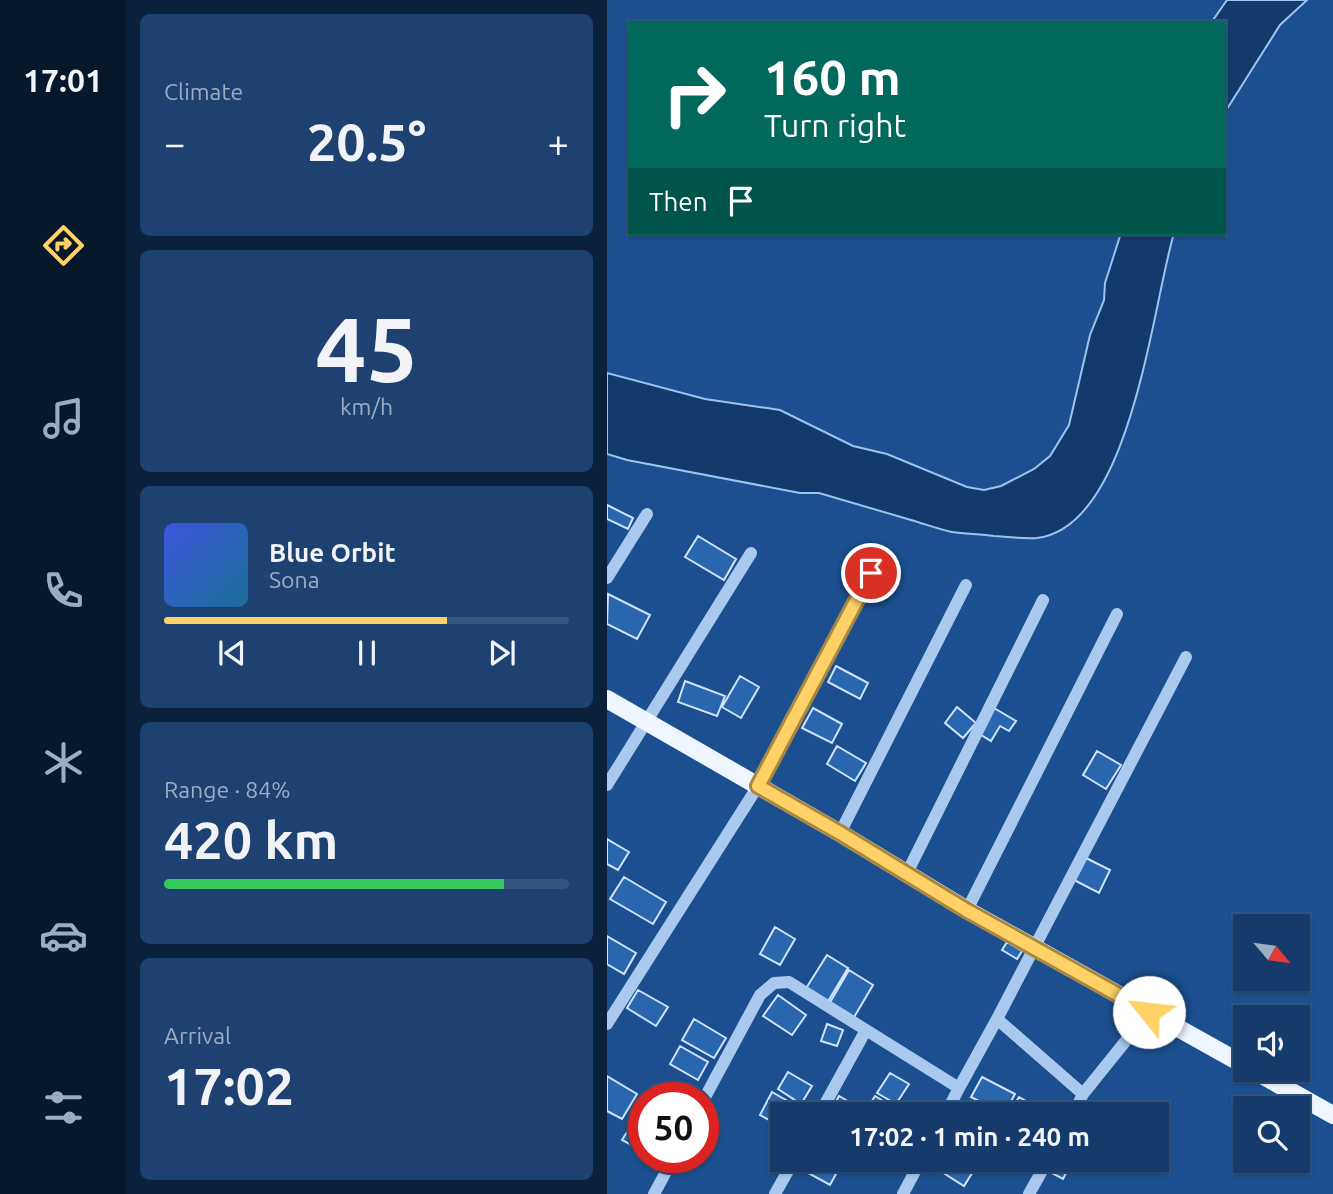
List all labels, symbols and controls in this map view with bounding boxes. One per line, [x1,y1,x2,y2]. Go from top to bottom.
icon: right [649,49,740,140]
text: 160 m [764,49,901,104]
text: 17:01 [23,62,103,98]
text: Climate [164,79,243,104]
text: Turn right [764,107,906,143]
text: 20.5° [307,113,426,171]
text: − [164,122,185,164]
text: + [548,122,569,164]
icon: arrive [722,182,760,220]
text: Then [649,187,708,216]
icon: directions [39,221,88,270]
text: 45 [315,297,418,399]
icon: music [39,394,88,443]
text: km/h [340,394,393,419]
text: Blue Orbit [269,538,396,567]
pin [841,543,901,603]
icon: arrive [852,554,890,592]
icon: phone [39,566,88,615]
text: Sona [269,567,319,592]
icon: previous [213,634,251,672]
icon: pause [348,634,386,672]
icon: next [483,634,521,672]
icon: climate [39,738,88,787]
text: Range · 84% [164,777,291,802]
text: 420 km [164,811,338,869]
icon: car [39,911,88,960]
north arrow [1233,914,1311,990]
map controls [1233,914,1310,1173]
position arrow [1112,975,1186,1049]
button: sound [1233,1005,1310,1082]
text: Arrival [164,1023,231,1048]
text: 17:02 [164,1057,294,1115]
speed limit sign: 50 [628,1082,719,1173]
icon: filters [39,1083,88,1132]
button: search [1233,1096,1310,1173]
text: 17:02 · 1 min · 240 m [849,1122,1090,1151]

